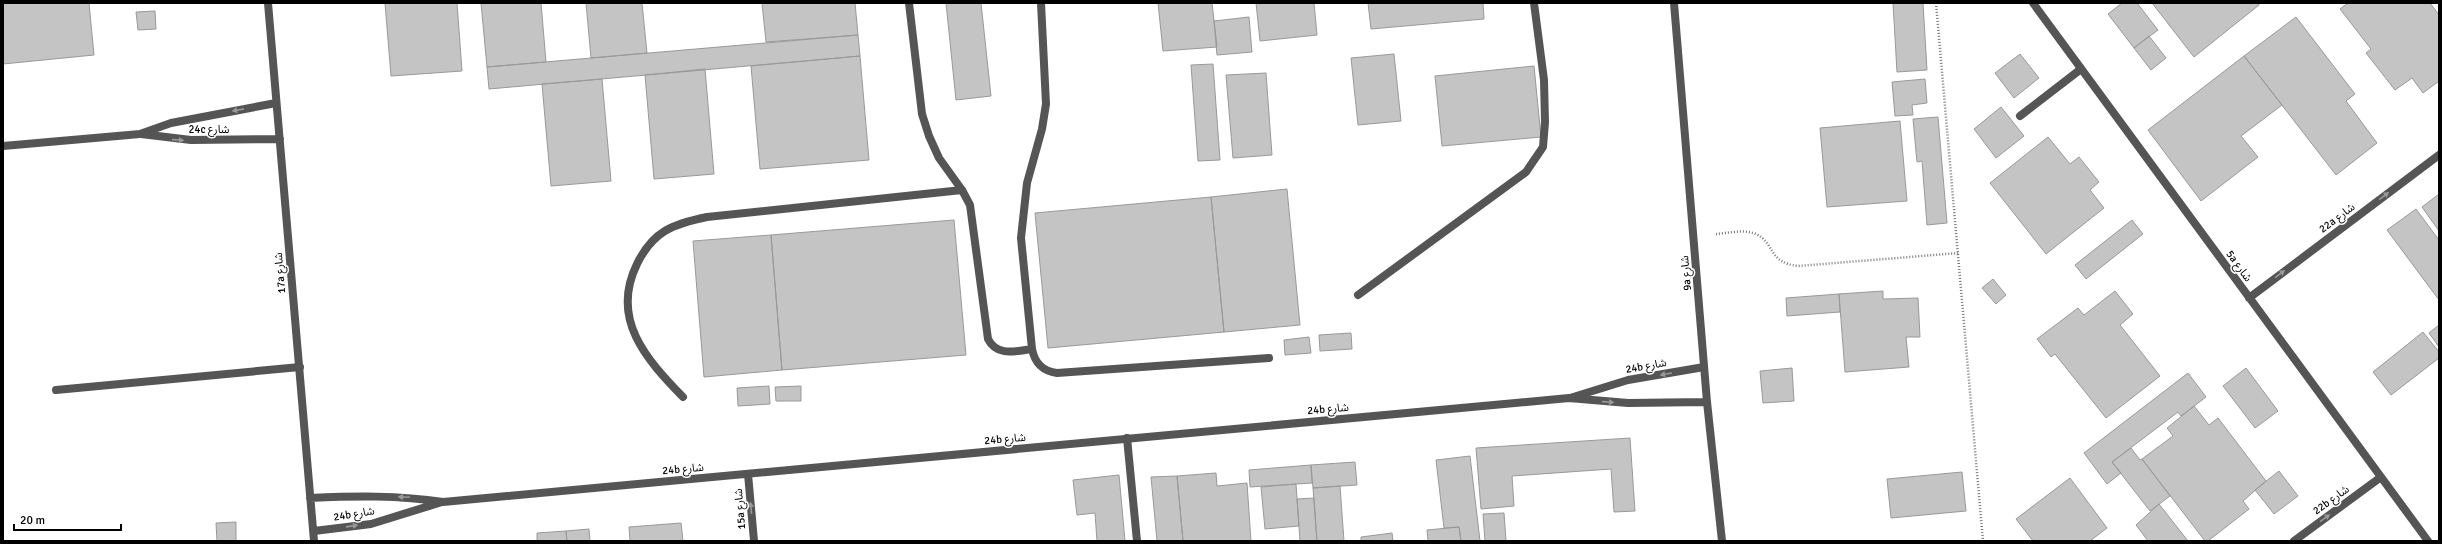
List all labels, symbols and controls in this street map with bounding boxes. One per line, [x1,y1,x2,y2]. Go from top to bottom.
one-way arrow [232,107,244,113]
street label: 24c شارع [189,123,230,137]
one-way arrow [172,136,184,143]
one-way arrow [2379,192,2390,200]
street label: 22a شارع [2317,200,2358,236]
street label: 5a شارع [2223,248,2255,285]
street label: 17a شارع [272,251,289,294]
street label: 9a شارع [1678,254,1695,291]
one-way arrow [2275,270,2286,278]
street label: 24b شارع [1624,356,1668,377]
one-way arrow [1660,371,1672,377]
one-way arrow [1602,399,1614,406]
street label: 24b شارع [1307,401,1350,418]
street label: 24b شارع [984,431,1027,448]
street label: 24b شارع [662,461,705,478]
street label: 22b شارع [2310,482,2353,518]
street label: 15a شارع [732,487,749,530]
one-way arrow [397,494,410,500]
one-way arrow [748,502,755,514]
street label: 24b شارع [332,504,376,525]
scale bar [14,506,121,532]
text: 20 m [20,513,45,528]
one-way arrow [2320,514,2330,522]
one-way arrow [346,523,358,529]

